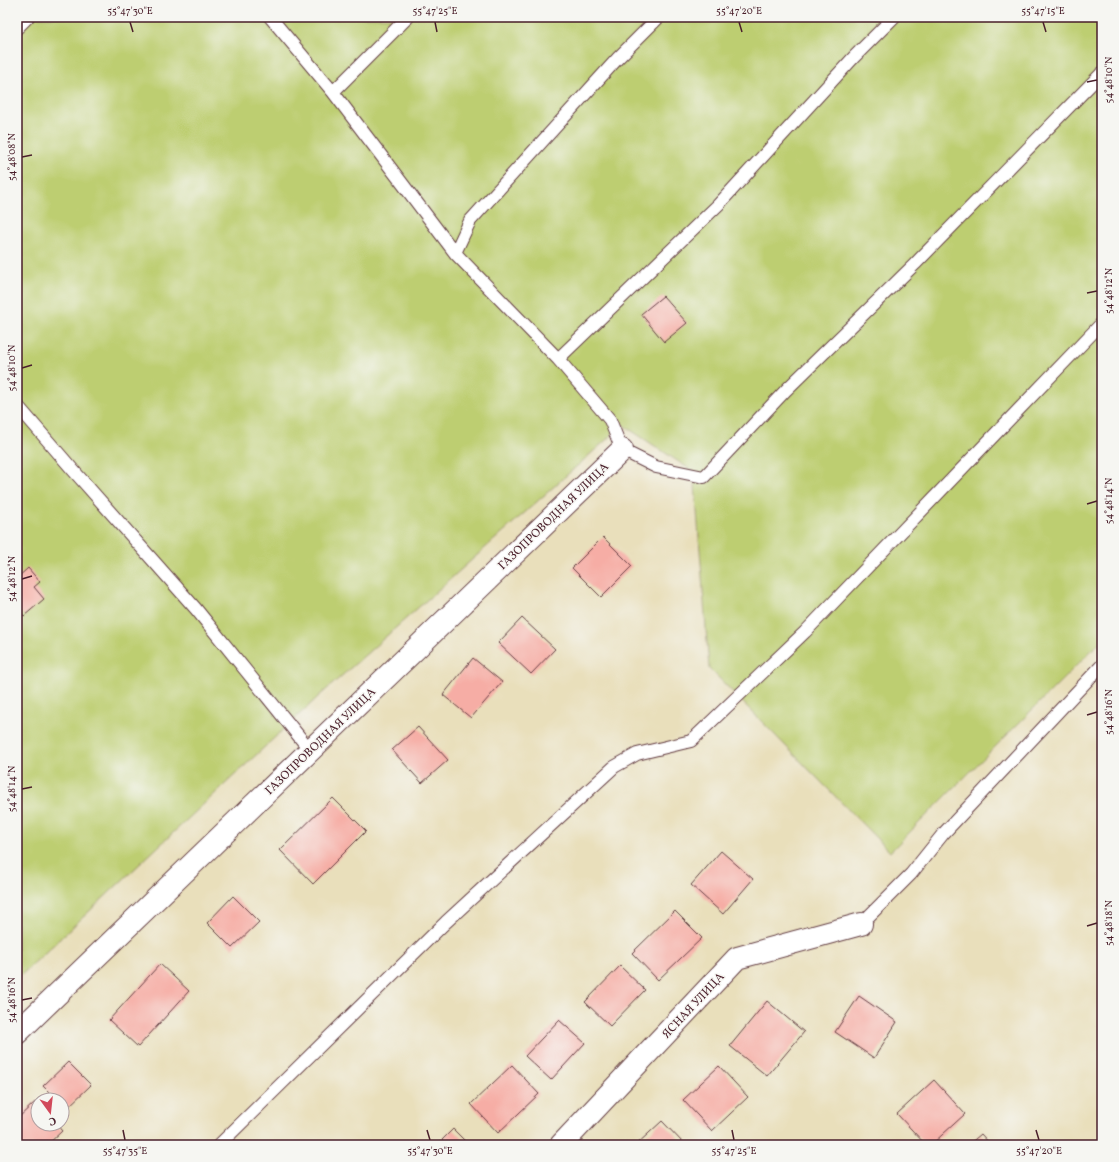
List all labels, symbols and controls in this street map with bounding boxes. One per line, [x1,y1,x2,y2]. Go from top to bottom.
text: 55°47'30"E [107,4,153,18]
text: 55°47'25"E [413,4,457,18]
text: 55°47'20"E [716,4,762,18]
text: 55°47'15"E [1021,4,1065,18]
text: 54°48'10"N [1102,56,1116,103]
text: 54°48'08"N [5,132,19,181]
text: 54°48'12"N [1102,267,1116,314]
text: 54°48'10"N [5,344,19,391]
street label: ГАЗОПРОВОДНАЯ УЛИЦА [495,459,613,574]
text: 54°48'14"N [1102,477,1116,524]
text: 54°48'12"N [5,555,19,602]
street label: ГАЗОПРОВОДНАЯ УЛИЦА [262,684,380,799]
text: 54°48'16"N [1102,688,1116,735]
text: 54°48'14"N [5,765,19,812]
text: 54°48'18"N [1102,899,1116,946]
street label: ЯСНАЯ УЛИЦА [659,969,729,1042]
text: 54°48'16"N [5,976,19,1023]
north arrow [30,1092,70,1132]
text: С [47,1112,58,1128]
text: 55°47'35"E [103,1144,147,1158]
text: 55°47'30"E [407,1144,453,1158]
text: 55°47'25"E [712,1144,756,1158]
text: 55°47'20"E [1016,1144,1062,1158]

